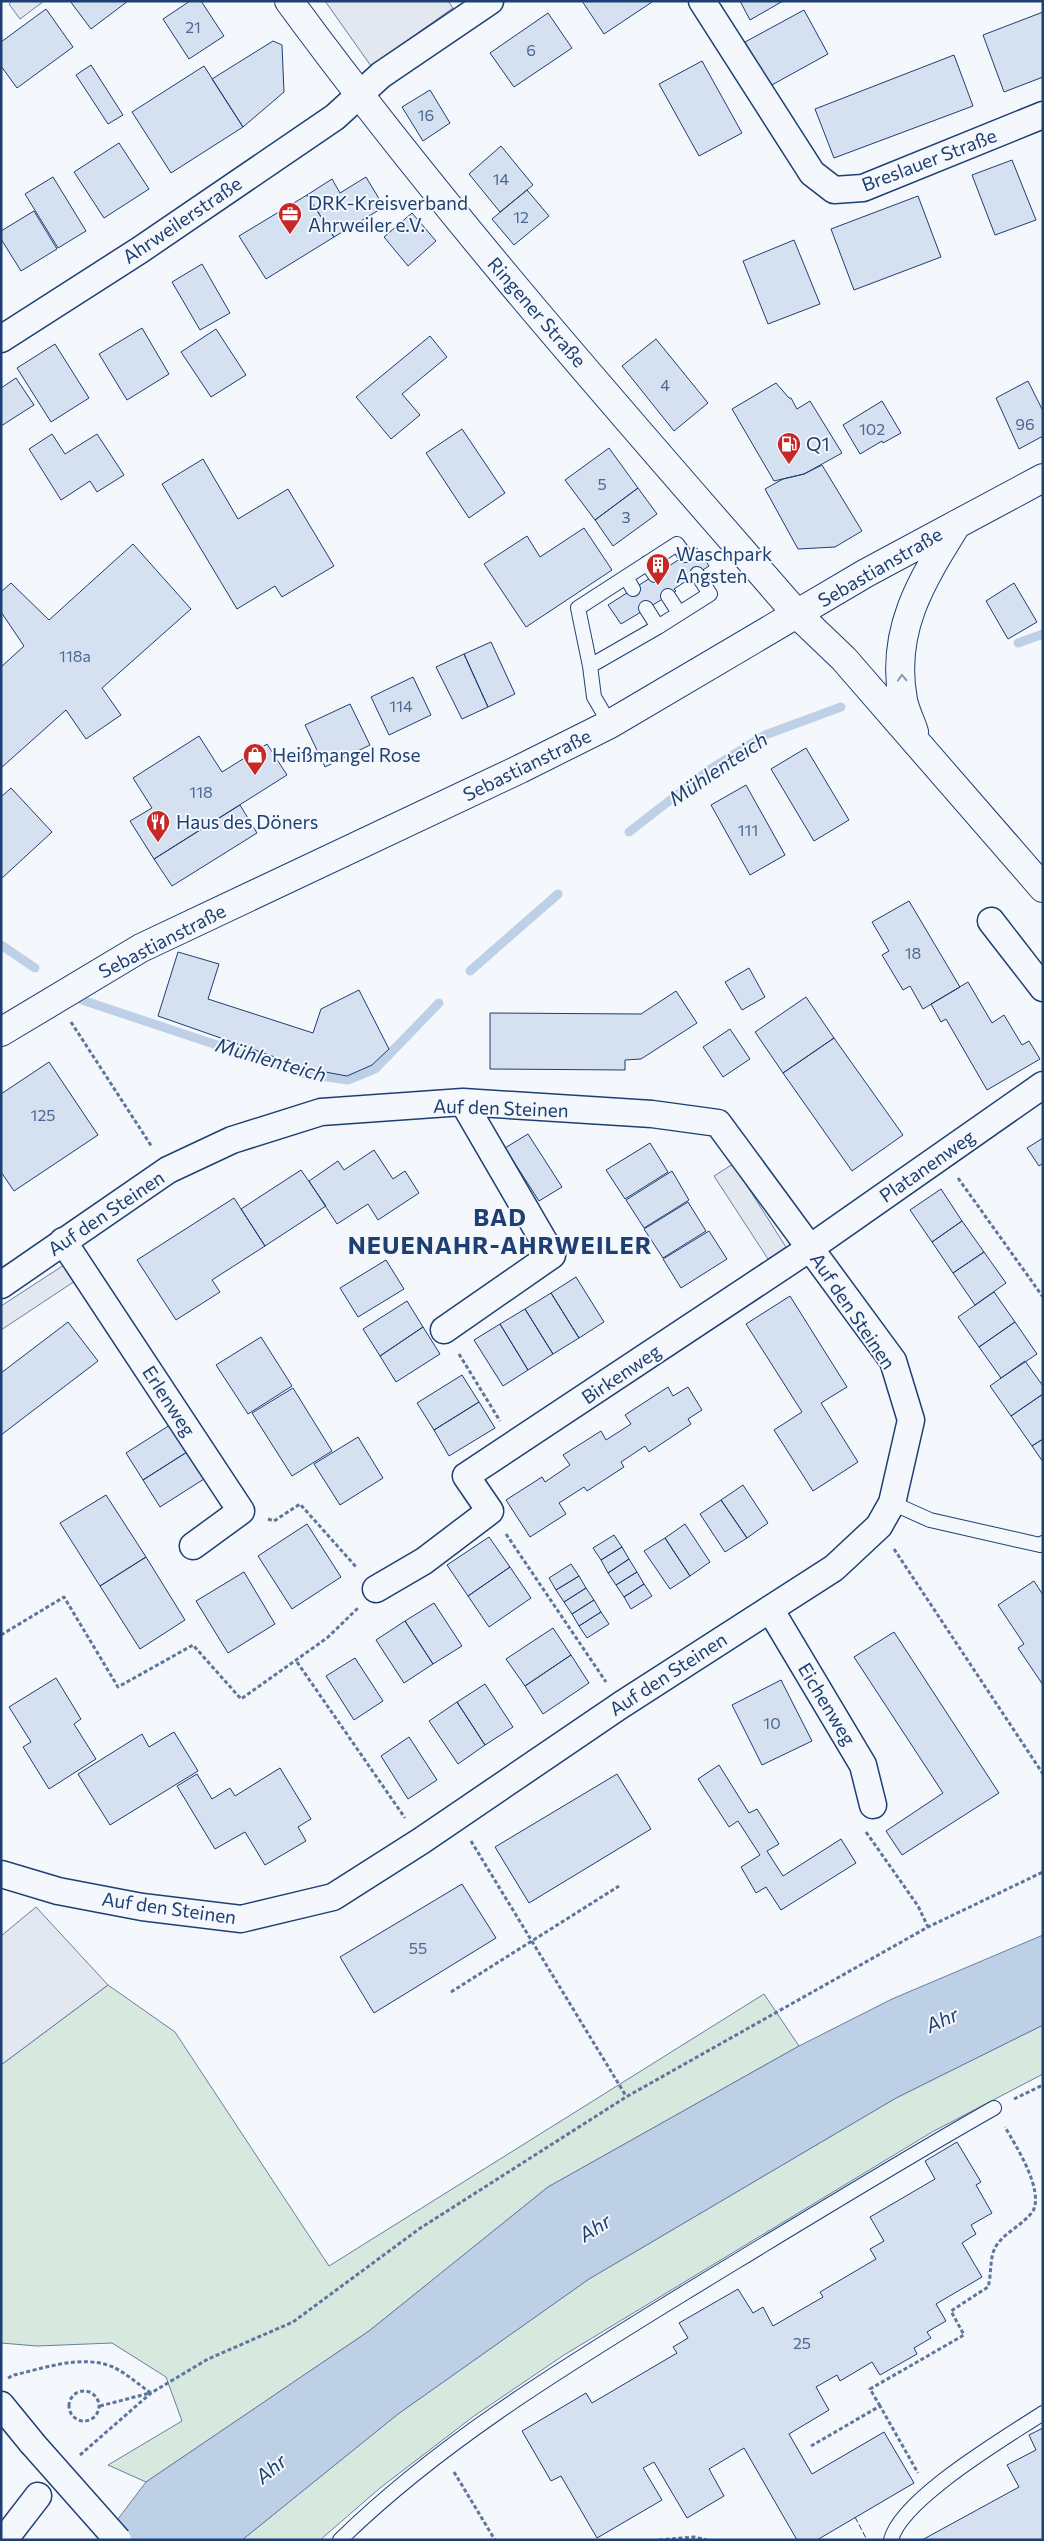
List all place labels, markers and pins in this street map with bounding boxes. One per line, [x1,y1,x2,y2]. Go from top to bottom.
place label: DRK-Kreisverband Ahrweiler e.V. [308,191,468,236]
office icon: DRK-Kreisverband Ahrweiler e.V. [277,201,303,235]
fuel station icon: Q1 [776,431,802,465]
place label: Q1 [806,432,830,455]
place label: Waschpark Angsten [676,542,772,587]
building icon: Waschpark Angsten [645,552,671,586]
shop icon: Heißmangel Rose [242,742,268,776]
place label: Heißmangel Rose [272,743,421,766]
restaurant icon: Haus des Döners [145,809,171,843]
place label: Haus des Döners [176,810,319,833]

